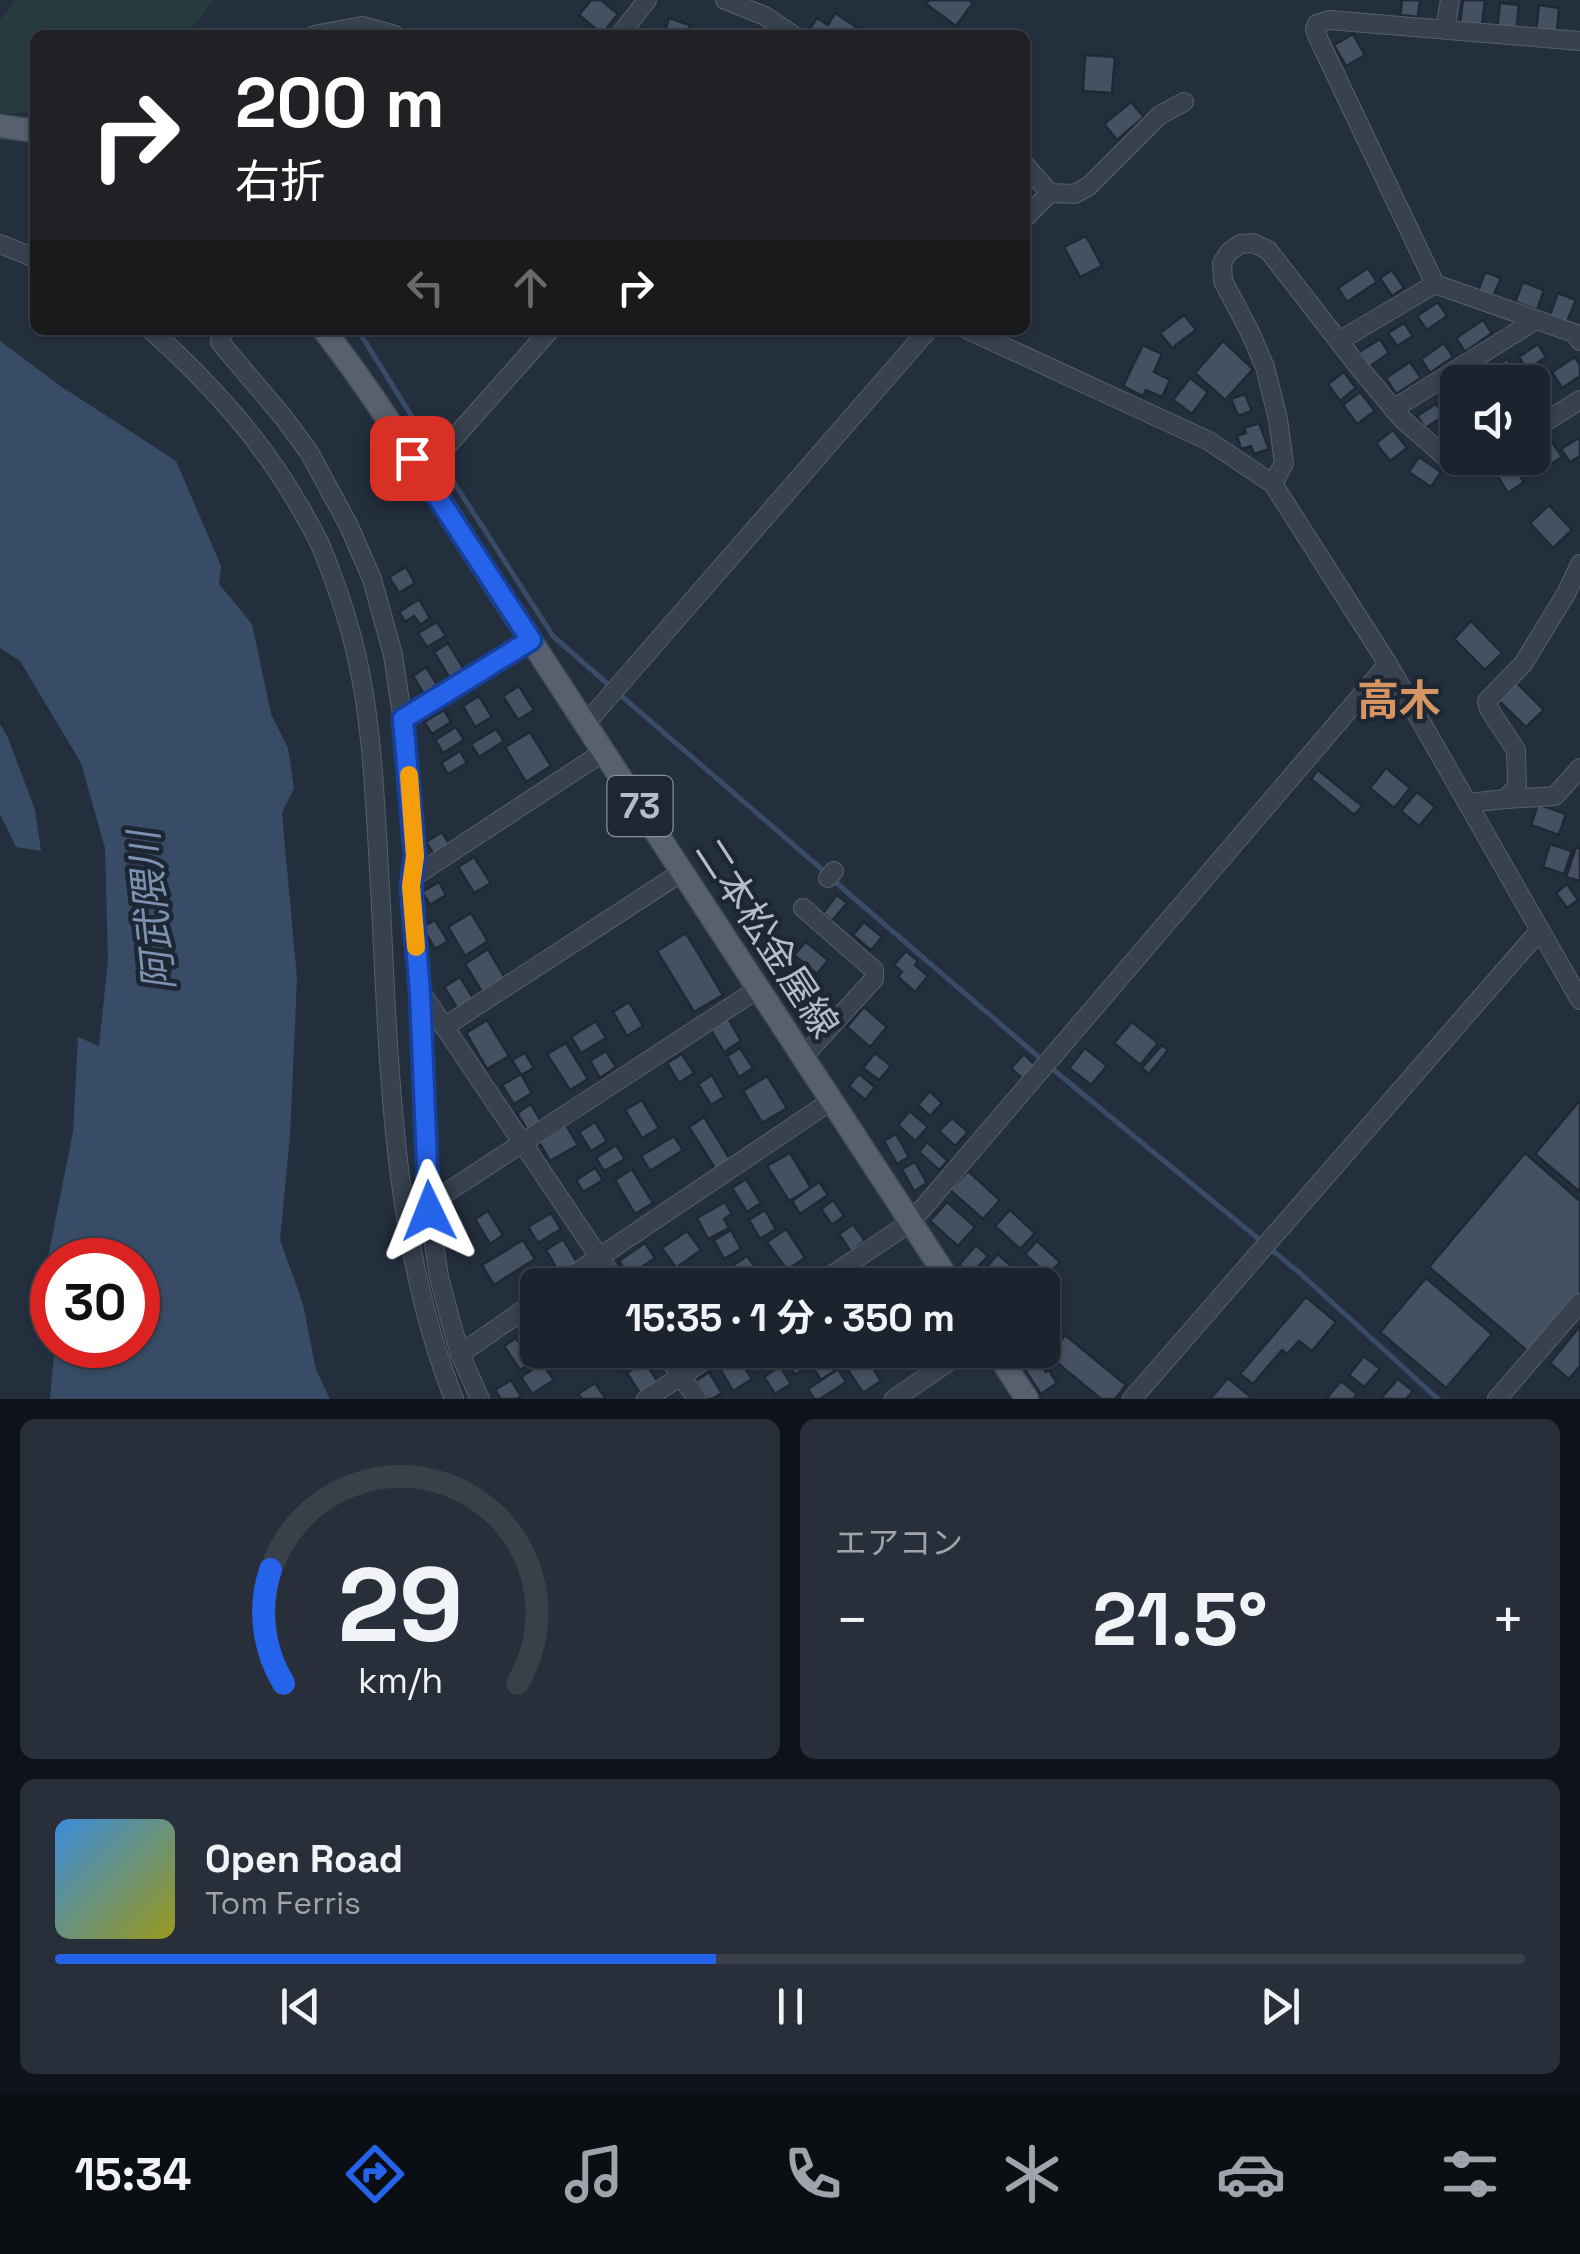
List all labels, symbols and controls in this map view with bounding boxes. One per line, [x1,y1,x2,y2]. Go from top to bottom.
text: 200 m [235,58,445,147]
icon: right [70,70,200,200]
text: 右折 [235,153,325,210]
icon: left [398,260,453,315]
icon: ahead [503,260,558,315]
icon: right [608,260,663,315]
map controls [1440,365,1550,475]
button: sound [1440,365,1550,475]
pin [370,416,455,501]
icon: arrive [385,431,440,486]
district label: 高木 [1357,674,1441,727]
road number: 73 [608,776,672,836]
water label: 阿武隈川 [118,825,186,993]
street label: 二本松金屋線 [685,829,849,1047]
position arrow [377,1159,481,1263]
speed limit sign: 30 [30,1238,160,1368]
text: 15:35 · 1 分 · 350 m [625,1294,955,1342]
text: エアコン [835,1523,963,1563]
text: 29 [337,1539,463,1671]
text: 21.5° [1092,1571,1268,1667]
text: − [835,1585,869,1655]
text: + [1491,1585,1525,1655]
text: km/h [357,1658,443,1703]
text: Open Road [205,1835,403,1883]
text: Tom Ferris [205,1883,361,1923]
icon: previous [273,1979,328,2034]
icon: pause [763,1979,818,2034]
icon: next [1253,1979,1308,2034]
icon: directions [340,2139,410,2209]
icon: music [559,2139,629,2209]
icon: phone [778,2139,848,2209]
icon: climate [997,2139,1067,2209]
icon: car [1216,2139,1286,2209]
icon: filters [1435,2139,1505,2209]
text: 15:34 [75,2146,191,2203]

